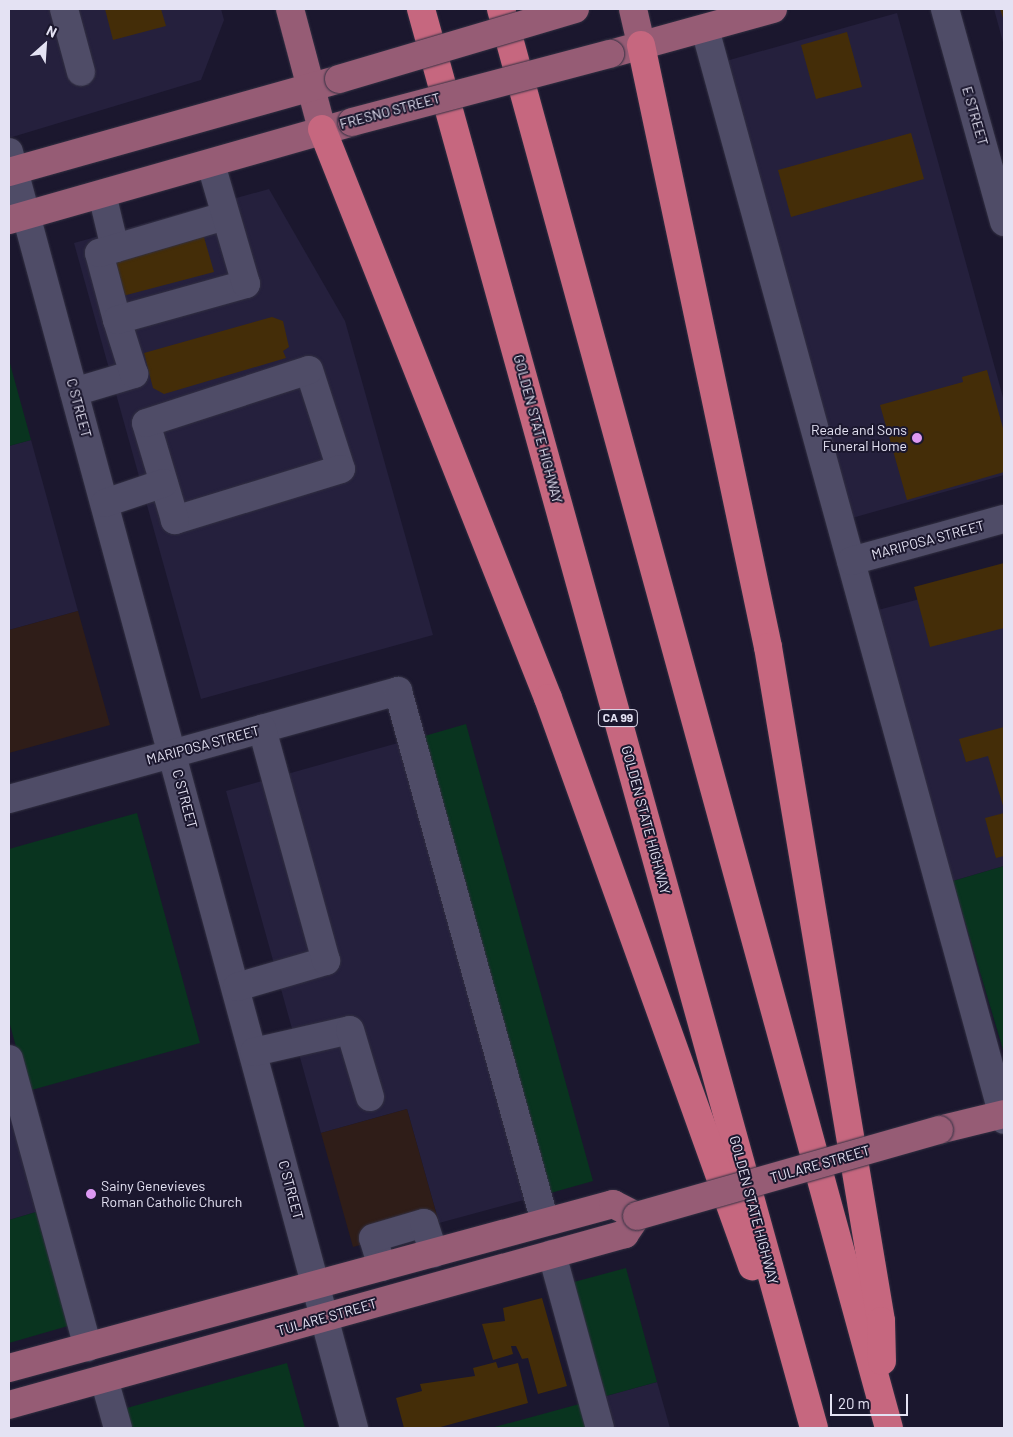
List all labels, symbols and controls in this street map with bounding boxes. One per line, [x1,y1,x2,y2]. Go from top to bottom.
north arrow [20,20,70,70]
text: N [44,21,60,41]
street label: E STREET [959,85,991,147]
street label: FRESNO STREET [338,89,442,133]
street label: GOLDEN STATE HIGHWAY [510,353,566,505]
street label: C STREET [63,377,95,439]
place label: Reade and Sons Funeral Home [811,422,907,454]
marker: Reade and Sons Funeral Home [911,432,923,444]
street label: MARIPOSA STREET [870,517,986,563]
road number: CA 99 [597,708,639,728]
street label: MARIPOSA STREET [145,722,261,768]
street label: GOLDEN STATE HIGHWAY [618,744,674,896]
street label: C STREET [169,768,201,830]
street label: GOLDEN STATE HIGHWAY [726,1134,782,1286]
street label: TULARE STREET [768,1142,872,1186]
street label: C STREET [275,1159,307,1221]
place label: Sainy Genevieves Roman Catholic Church [101,1178,242,1210]
marker: Sainy Genevieves Roman Catholic Church [85,1188,97,1200]
street label: TULARE STREET [275,1295,379,1339]
scale bar [833,1384,910,1416]
text: 20 m [838,1394,870,1412]

